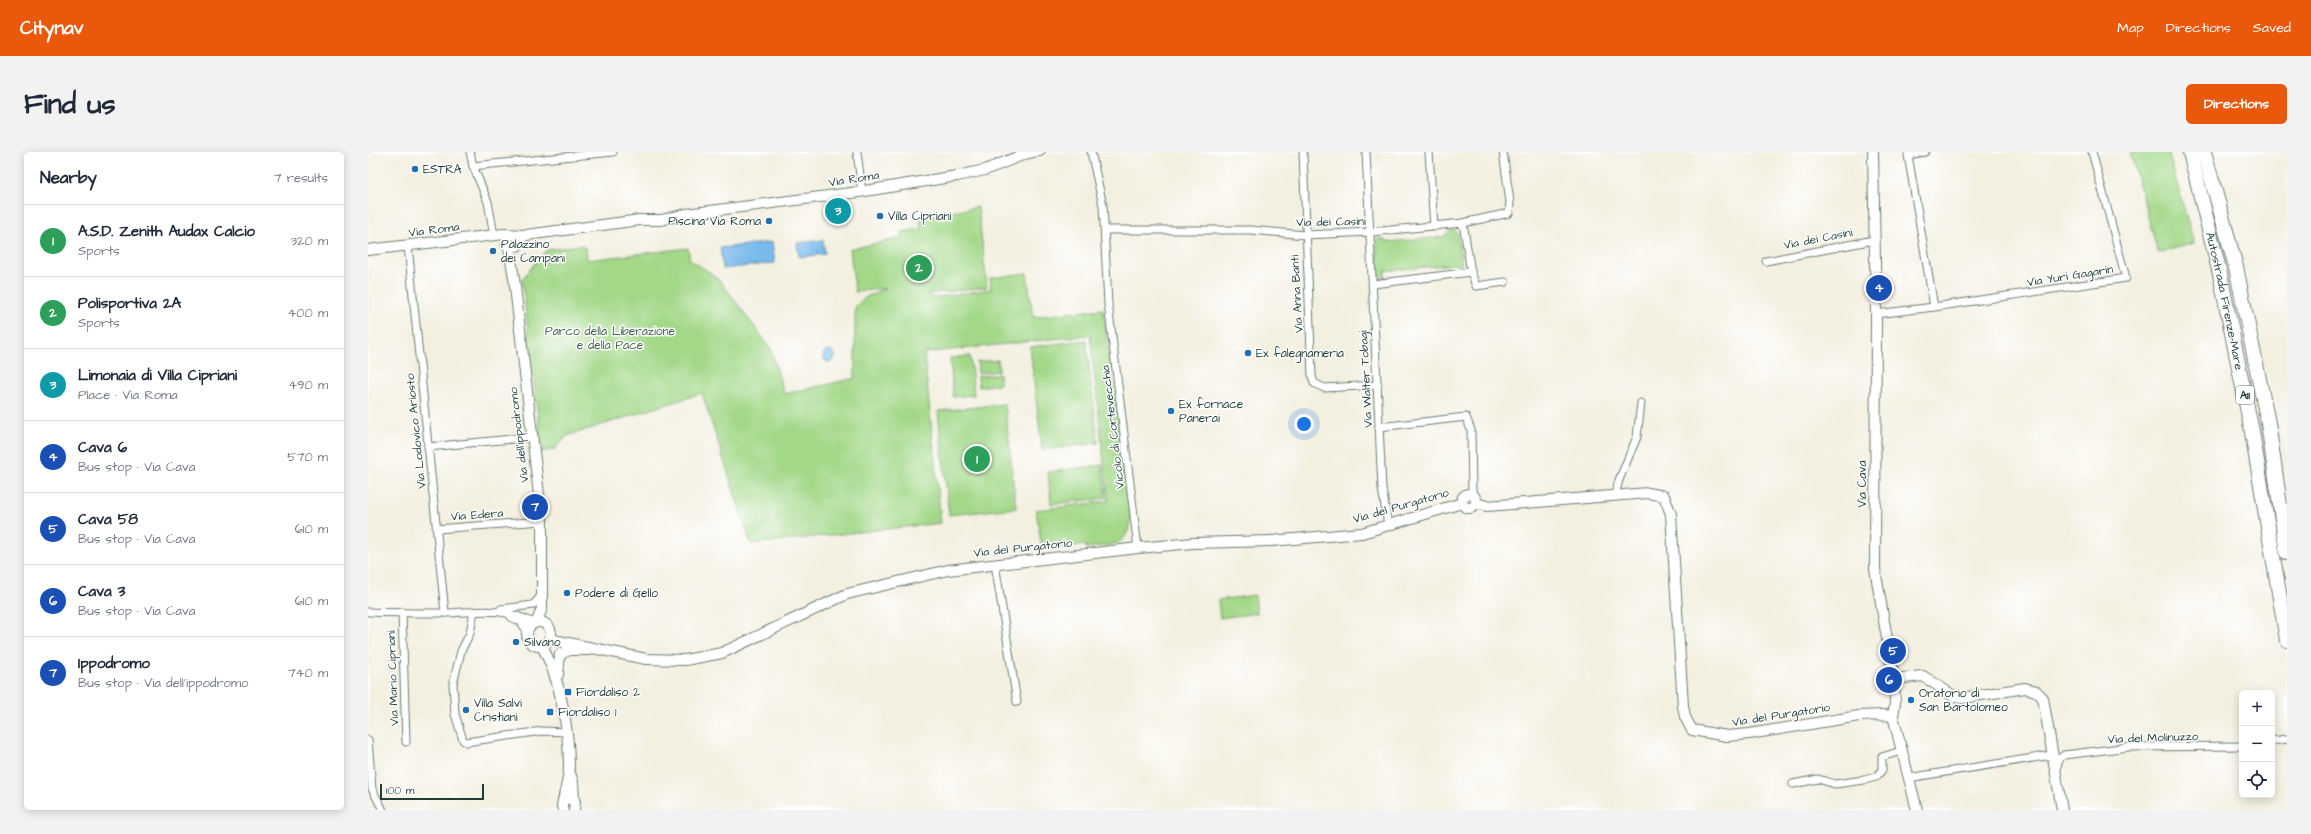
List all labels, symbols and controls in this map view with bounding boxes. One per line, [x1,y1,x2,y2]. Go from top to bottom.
text: Citynav [20,15,83,42]
text: Map [2117,18,2144,38]
text: Directions [2166,18,2231,38]
text: Saved [2253,18,2291,38]
button: Directions [2186,84,2287,124]
text: Find us [24,85,115,124]
place label: ESTRA [423,161,462,178]
marker: ESTRA [410,164,420,174]
text: Nearby [40,166,97,190]
street label: Via Roma [827,167,881,191]
text: 7 results [274,169,328,187]
pin: 3 [825,196,851,226]
place label: Villa Cipriani [888,208,952,225]
marker: Villa Cipriani [875,211,885,221]
place label: Piscina Via Roma [668,213,761,230]
street label: Via dei Casini [1296,213,1366,231]
marker: Piscina Via Roma [764,216,774,226]
street label: Via Roma [408,218,460,242]
text: A.S.D. Zenith Audax Calcio [78,221,255,242]
street label: Via dei Casini [1782,224,1854,254]
street label: Autostrada Firenze-Mare [2201,230,2248,372]
text: 1 [52,232,54,250]
text: 320 m [290,232,328,250]
place label: Palazzino dei Campani [501,236,565,267]
text: Sports [78,242,120,260]
marker: Palazzino dei Campani [488,246,498,256]
pin: 2 [906,253,932,283]
street label: Via Anna Banti [1286,254,1308,333]
street label: Via Yuri Gagarin [2026,261,2115,292]
pin: 4 [1866,273,1892,303]
text: Polisportiva 2A [78,293,181,314]
text: 2 [49,304,57,322]
text: 400 m [287,304,328,322]
text: Sports [78,314,120,332]
park label: Parco della Liberazione e della Pace [545,323,675,354]
street label: Via Walter Tobagi [1355,330,1378,428]
place label: Ex falegnameria [1256,345,1344,363]
marker: Ex falegnameria [1243,348,1253,358]
street label: Vicolo di Cortevecchia [1097,364,1129,490]
text: Limonaia di Villa Cipriani [78,365,237,386]
street label: Via Lodovico Ariosto [401,372,431,490]
text: 3 [50,376,56,394]
text: 490 m [288,376,328,394]
text: Place · Via Roma [78,386,178,404]
street label: Via dell'ippodromo [505,386,533,484]
road number: A11 [2236,386,2254,404]
place label: Ex fornace Panerai [1179,396,1244,427]
marker: Ex fornace Panerai [1166,406,1176,416]
your location [1294,414,1314,434]
text: Cava 6 [78,437,127,458]
pin: 1 [964,444,990,474]
text: 4 [49,448,57,466]
text: 570 m [287,448,328,466]
text: Bus stop · Via Cava [78,458,195,476]
street label: Via Cava [1854,460,1871,508]
street label: Via del Purgatorio [1351,484,1451,529]
pin: 7 [522,492,548,522]
street label: Via Edera [450,505,504,525]
text: Cava 58 [78,509,138,530]
text: 5 [48,520,58,538]
text: 610 m [295,520,328,538]
text: Bus stop · Via Cava [78,530,195,548]
street label: Via del Purgatorio [973,534,1073,563]
text: Cava 3 [78,581,125,602]
place label: Podere di Gello [575,585,658,602]
marker: Podere di Gello [562,588,572,598]
text: 6 [49,592,57,610]
text: 610 m [295,592,328,610]
text: Bus stop · Via Cava [78,602,195,620]
street label: Via Mario Cipriani [383,630,403,726]
place label: Silvano [524,634,561,651]
pin: 5 [1880,636,1906,666]
marker: Silvano [511,637,521,647]
text: Ippodromo [78,653,150,674]
text: 7 [49,664,57,682]
text: 740 m [288,664,328,682]
pin: 6 [1876,665,1902,695]
text: Bus stop · Via dell'ippodromo [78,674,248,692]
place label: Fiordaliso 2 [576,684,640,701]
place label: Oratorio di San Bartolomeo [1919,685,2008,716]
marker: Fiordaliso 2 [563,687,573,697]
map controls [2239,690,2275,798]
button: + [2239,690,2275,726]
place label: Villa Salvi Cristiani [474,695,522,726]
marker: Oratorio di San Bartolomeo [1906,695,1916,705]
street label: Via del Purgatorio [1731,699,1832,732]
place label: Fiordaliso 1 [558,704,617,721]
marker: Villa Salvi Cristiani [461,705,471,715]
marker: Fiordaliso 1 [545,707,555,717]
button: − [2239,726,2275,762]
street label: Via del Molinuzzo [2107,728,2199,748]
button: locate [2239,762,2275,798]
scale bar [380,782,484,801]
text: 100 m [386,783,414,798]

